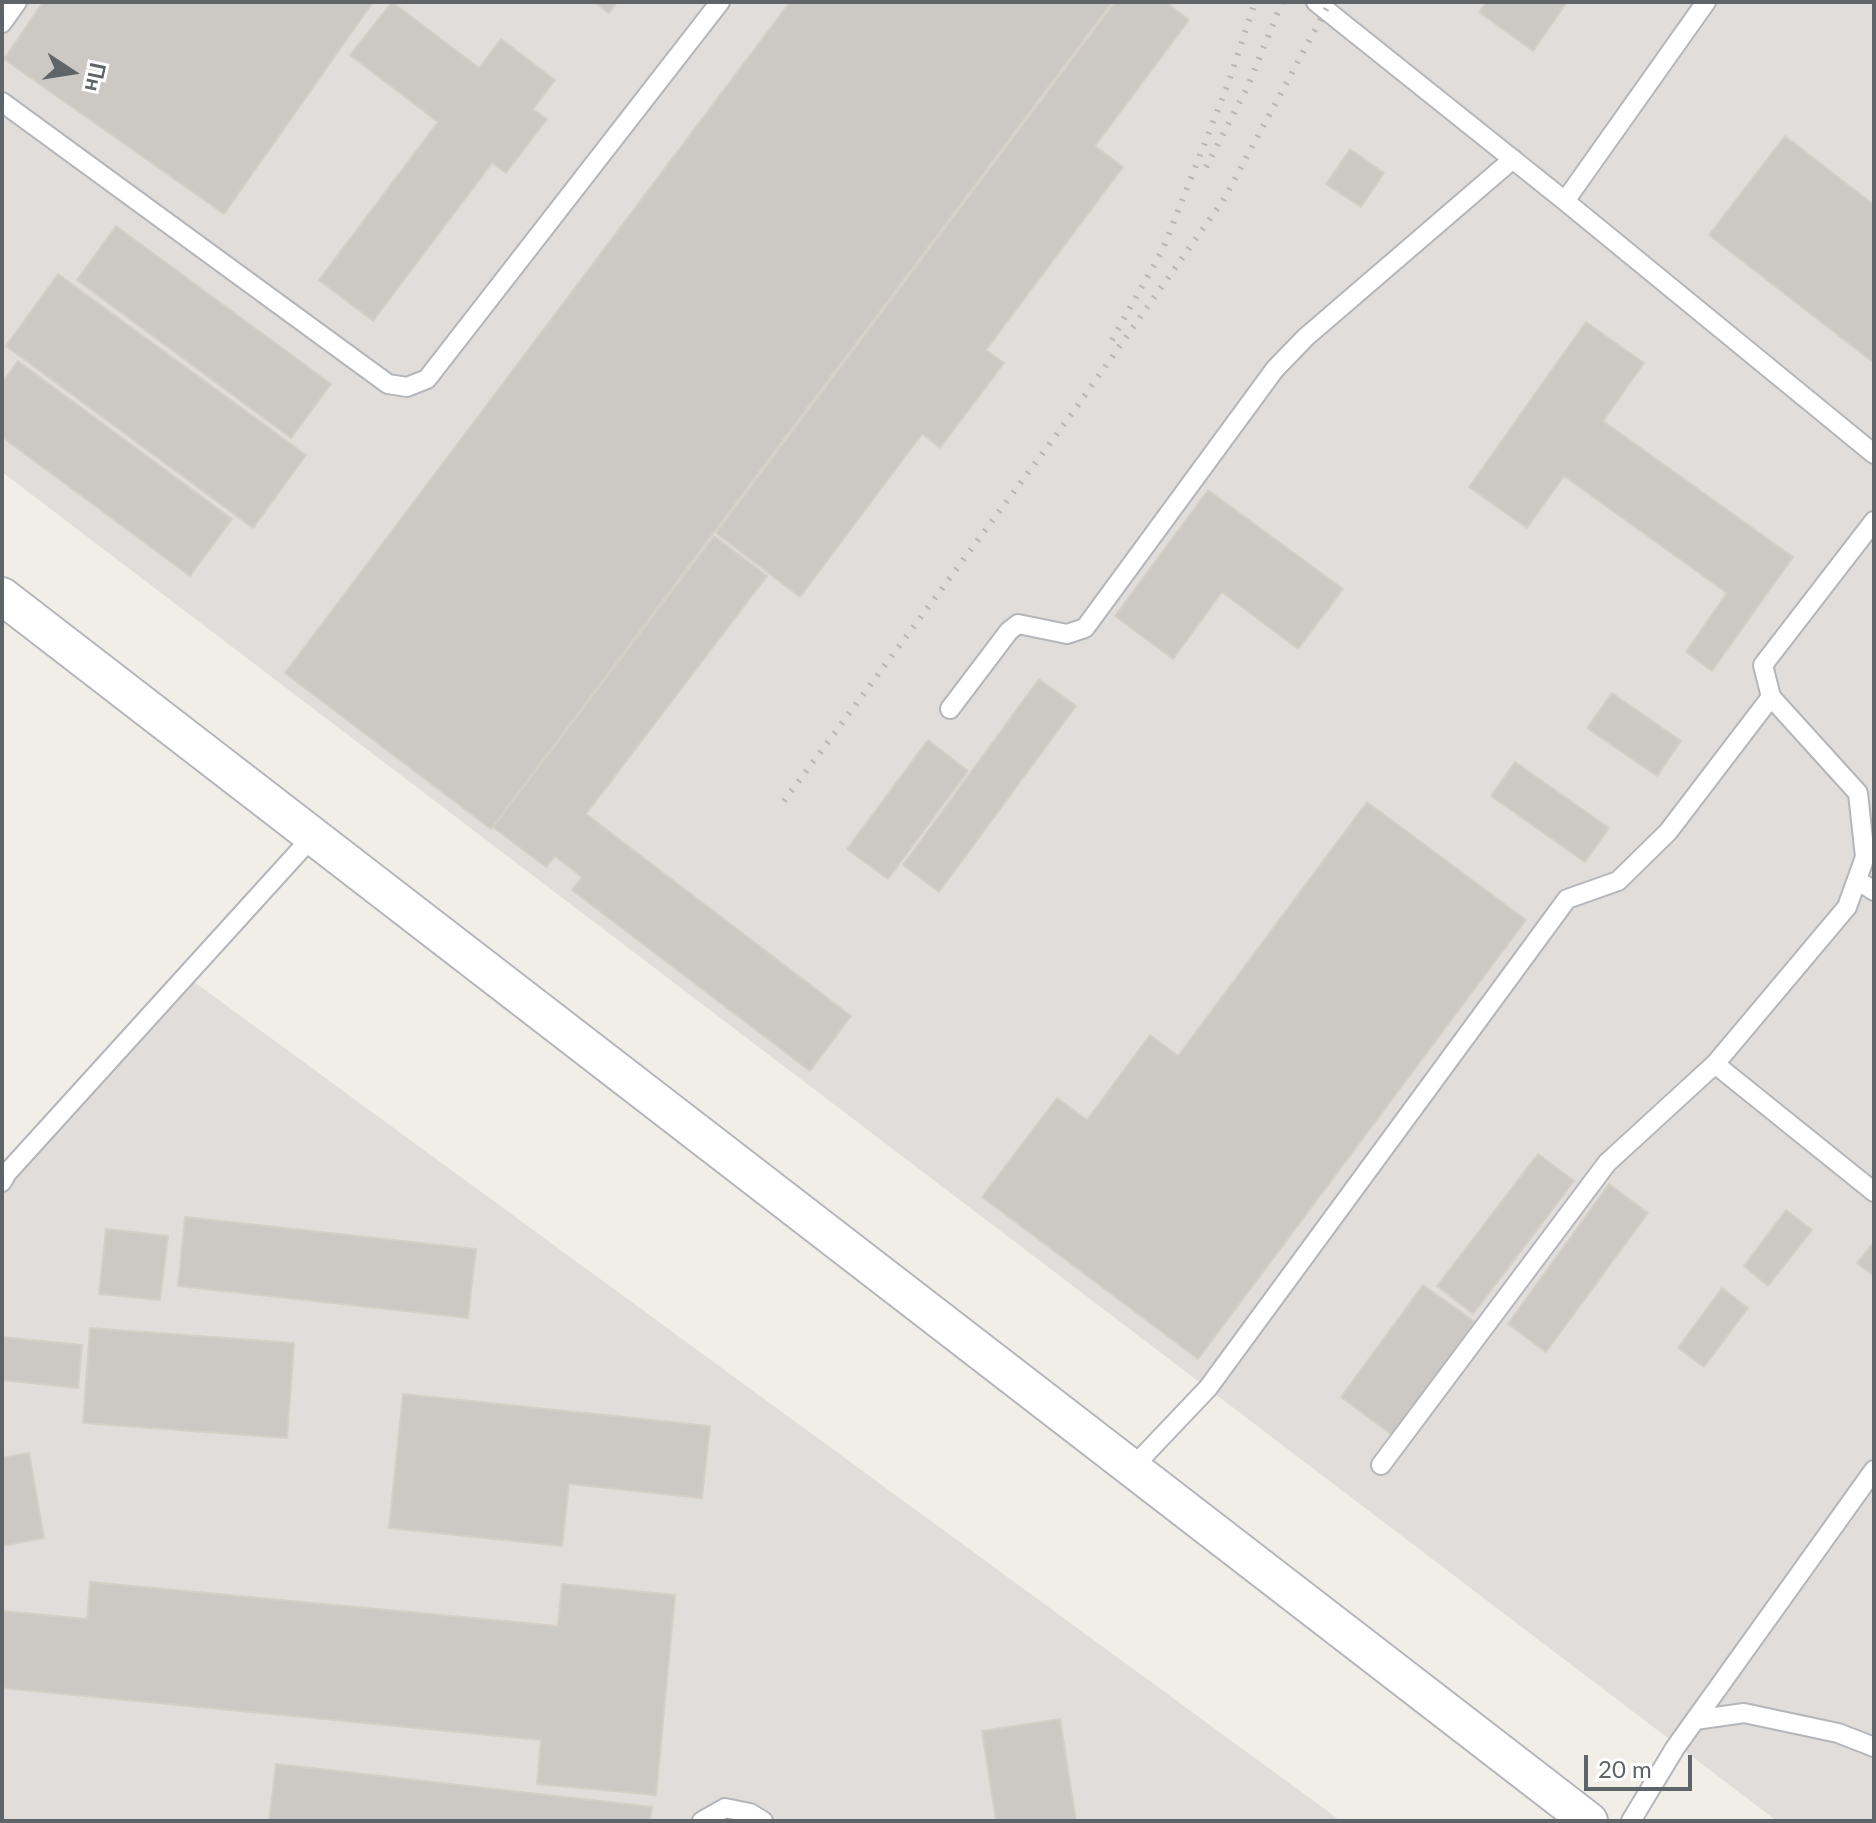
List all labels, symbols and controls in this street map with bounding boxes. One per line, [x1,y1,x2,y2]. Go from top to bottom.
north arrow [32,32,112,112]
text: Пн [80,60,112,94]
scale bar [1588,1739,1696,1789]
text: 20 m [1598,1754,1652,1783]

